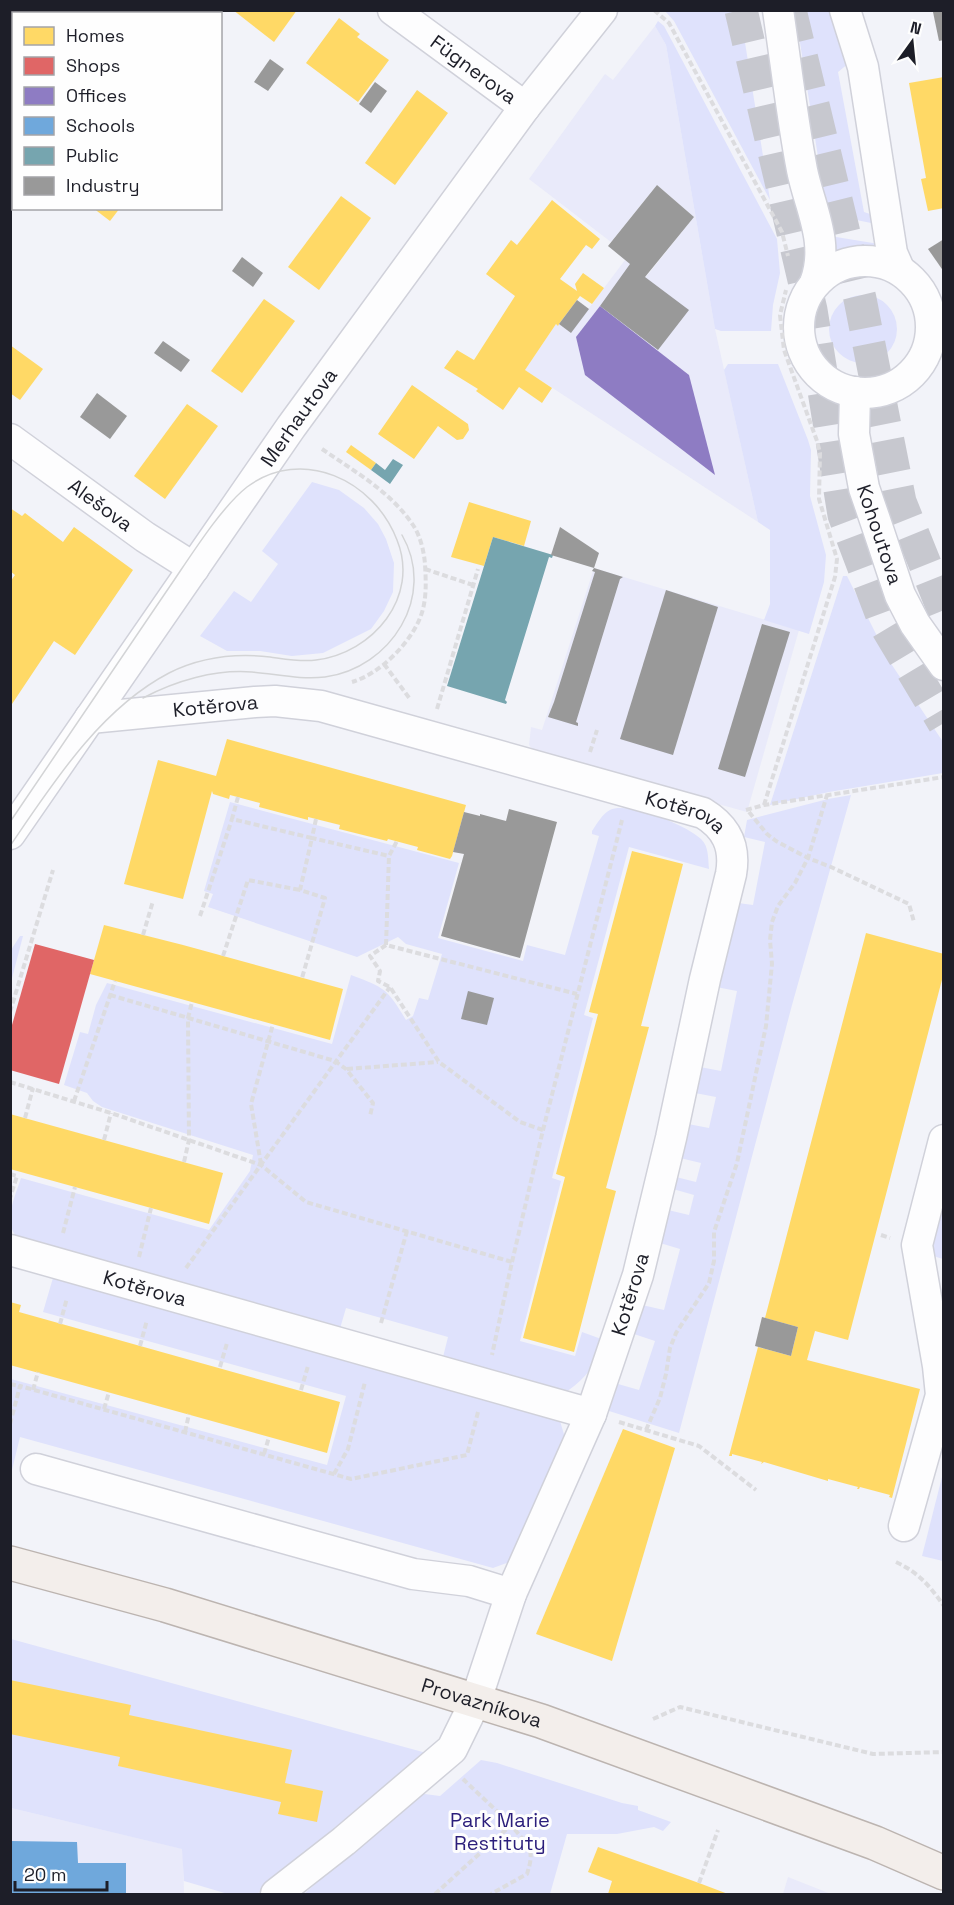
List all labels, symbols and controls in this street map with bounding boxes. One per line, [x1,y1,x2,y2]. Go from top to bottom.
legend [12,12,222,210]
north arrow [882,12,942,72]
text: N [908,16,924,40]
text: Homes [66,24,125,47]
street label: Fügnerova [425,29,522,110]
text: Shops [66,54,120,77]
text: Offices [66,84,127,107]
text: Schools [66,114,135,137]
text: Public [66,144,119,167]
text: Industry [66,174,139,197]
street label: Merhautova [255,363,343,472]
street label: Alešova [63,473,138,537]
street label: Kohoutova [851,481,909,588]
street label: Kotěrova [172,689,259,723]
street label: Kotěrova [642,784,732,839]
street label: Kotěrova [605,1249,655,1339]
street label: Kotěrova [100,1264,189,1312]
street label: Provazníkova [418,1672,545,1734]
park label: Park Marie Restituty [450,1807,550,1856]
scale bar [15,1854,106,1892]
text: 20 m [24,1863,67,1886]

